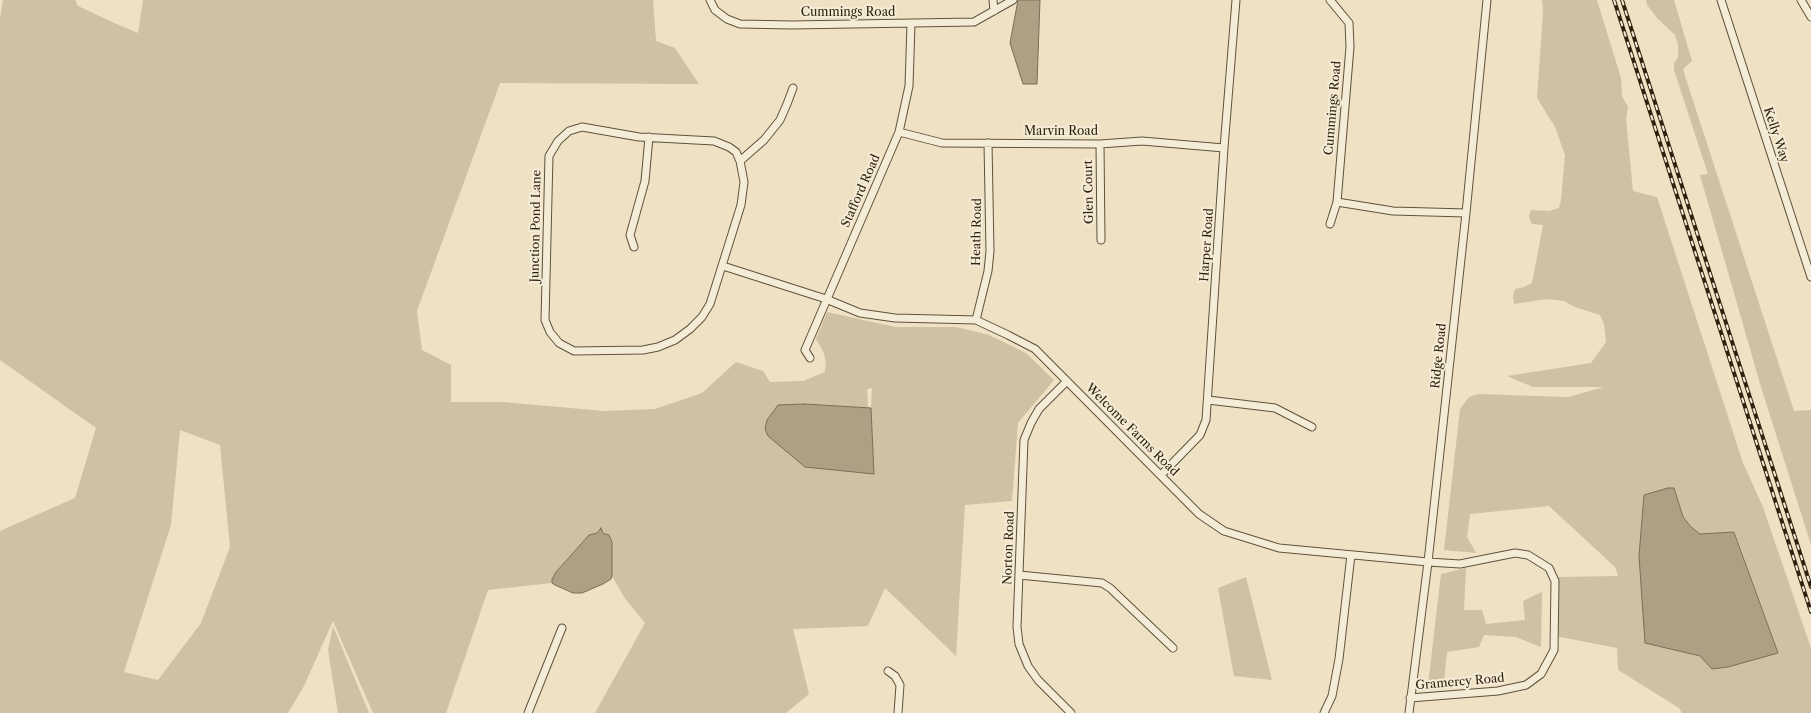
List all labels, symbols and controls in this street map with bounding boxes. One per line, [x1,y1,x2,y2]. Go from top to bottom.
street label: Cummings Road [801,6,895,20]
street label: Cummings Road [1322,60,1344,156]
street label: Kelly Way [1760,105,1792,165]
street label: Marvin Road [1024,125,1098,139]
street label: Stafford Road [838,152,884,230]
street label: Glen Court [1081,160,1097,224]
street label: Junction Pond Lane [528,170,544,282]
street label: Heath Road [969,198,985,266]
street label: Harper Road [1197,208,1217,282]
street label: Ridge Road [1428,323,1450,389]
street label: Welcome Farms Road [1083,381,1181,479]
street label: Norton Road [1001,511,1017,585]
street label: Gramercy Road [1415,671,1505,693]

